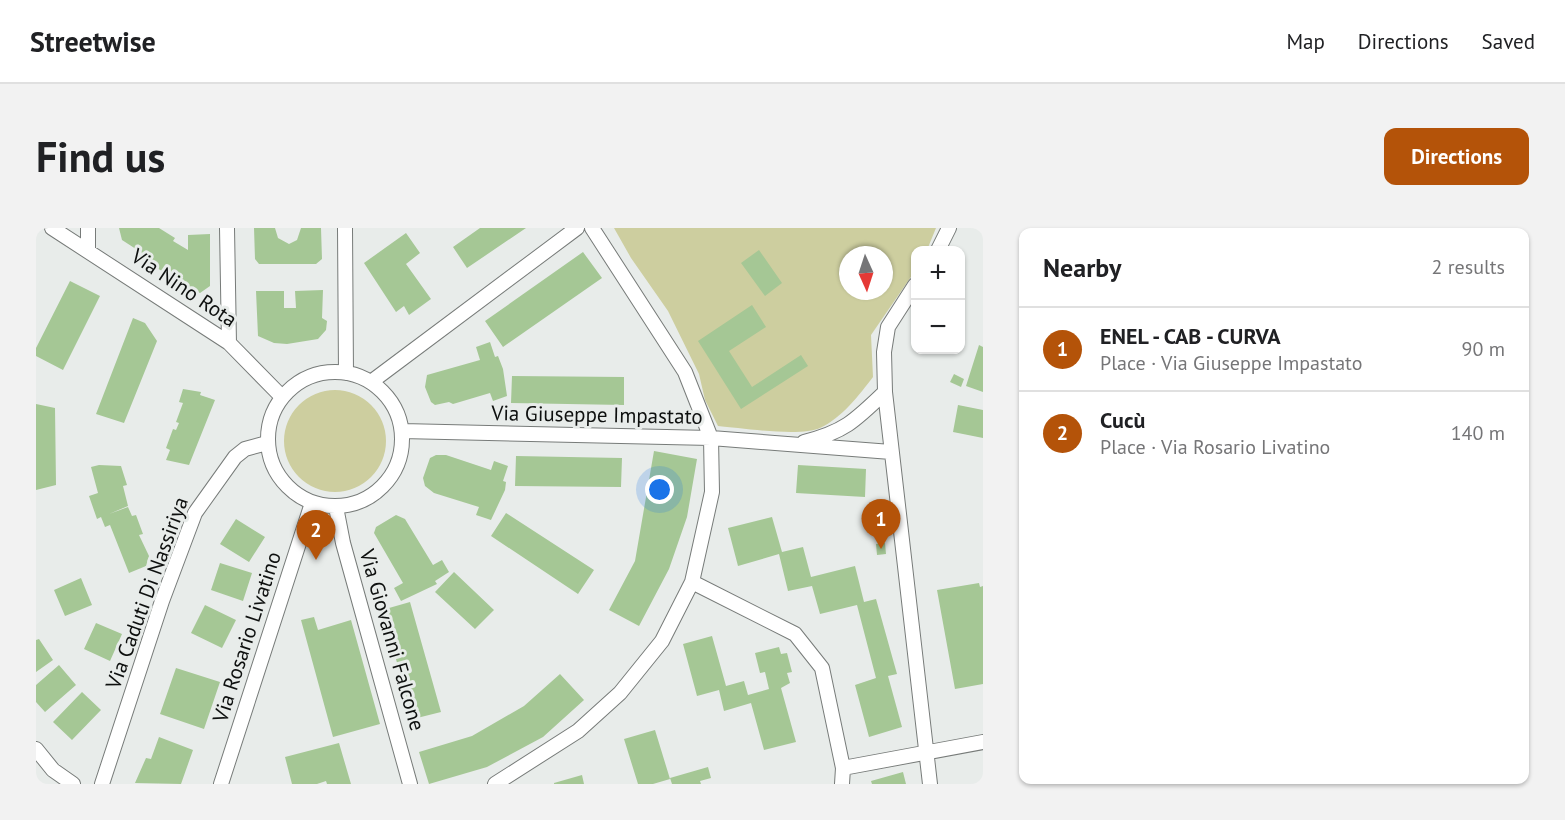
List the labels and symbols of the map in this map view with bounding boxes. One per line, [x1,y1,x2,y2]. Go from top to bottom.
street label: Via Nino Rota [125,242,242,333]
north arrow [839,246,893,300]
street label: Via Giuseppe Impastato [490,399,703,430]
your location [645,475,674,504]
street label: Via Caduti Di Nassiriya [99,493,194,693]
pin: 1 [862,500,900,549]
pin: 2 [296,510,336,560]
street label: Via Giovanni Falcone [353,545,431,734]
street label: Via Rosario Livatino [206,548,287,726]

